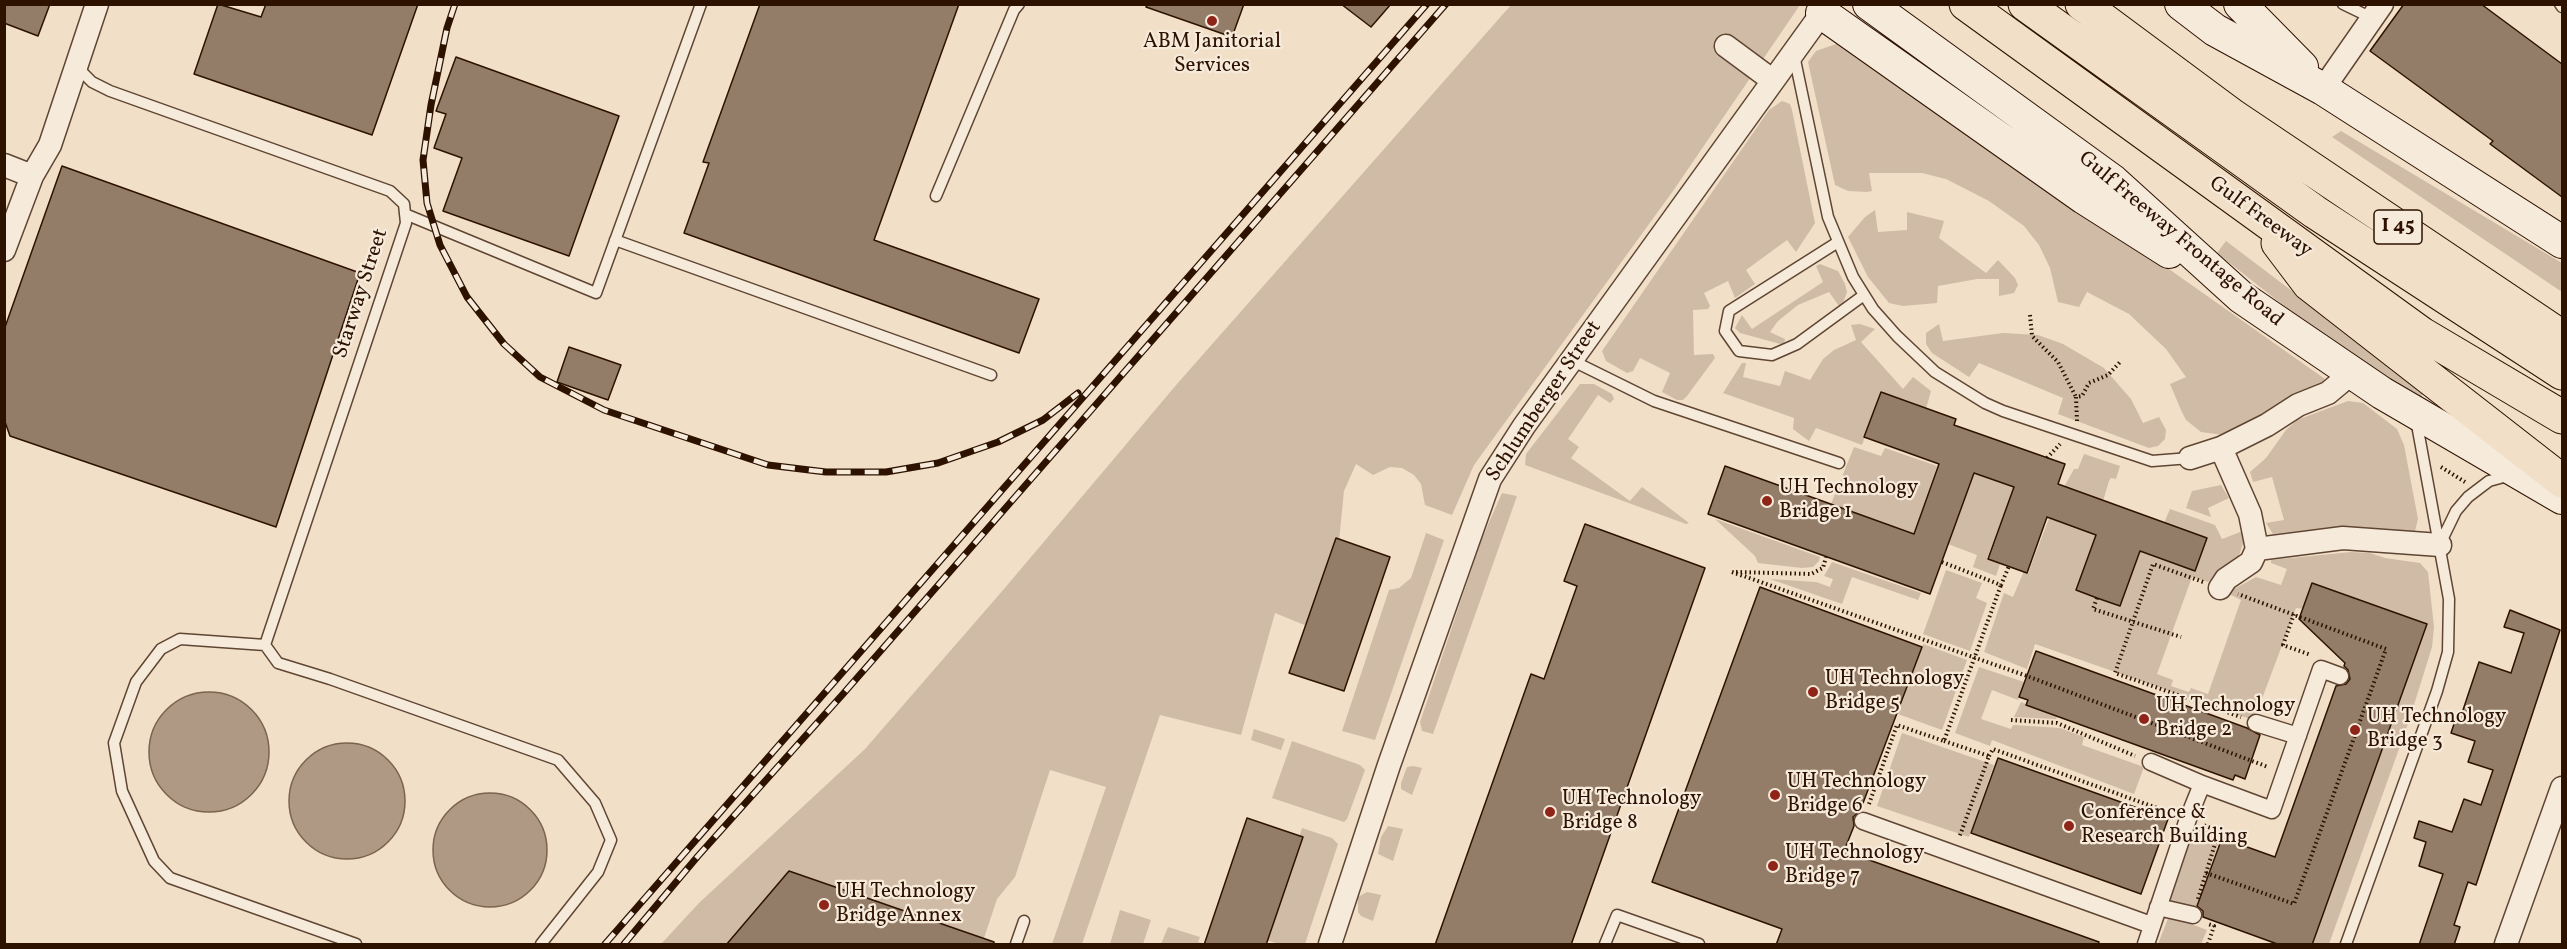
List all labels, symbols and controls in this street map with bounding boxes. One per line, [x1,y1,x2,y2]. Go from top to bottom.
marker: ABM Janitorial Services [1205,14,1219,28]
place label: ABM Janitorial Services [1143,30,1281,80]
street label: Gulf Freeway Frontage Road [2072,147,2288,333]
street label: Gulf Freeway [2203,172,2317,264]
road number: I 45 [2374,210,2422,244]
street label: Starway Street [329,226,395,362]
street label: Schlumberger Street [1482,317,1608,487]
place label: UH Technology Bridge 1 [1779,476,1918,526]
marker: UH Technology Bridge 1 [1760,494,1774,508]
place label: UH Technology Bridge 5 [1825,667,1964,717]
marker: UH Technology Bridge 5 [1806,685,1820,699]
place label: UH Technology Bridge 2 [2156,694,2295,744]
place label: UH Technology Bridge 3 [2367,705,2506,755]
marker: UH Technology Bridge 2 [2137,712,2151,726]
marker: UH Technology Bridge 3 [2348,723,2362,737]
place label: UH Technology Bridge 6 [1787,770,1926,820]
place label: UH Technology Bridge 8 [1562,787,1701,837]
marker: UH Technology Bridge 6 [1768,788,1782,802]
place label: Conference & Research Building [2081,801,2248,851]
marker: UH Technology Bridge 8 [1543,805,1557,819]
marker: Conference & Research Building [2062,819,2076,833]
place label: UH Technology Bridge 7 [1785,841,1924,891]
marker: UH Technology Bridge 7 [1766,859,1780,873]
place label: UH Technology Bridge Annex [836,880,975,930]
marker: UH Technology Bridge Annex [817,898,831,912]

